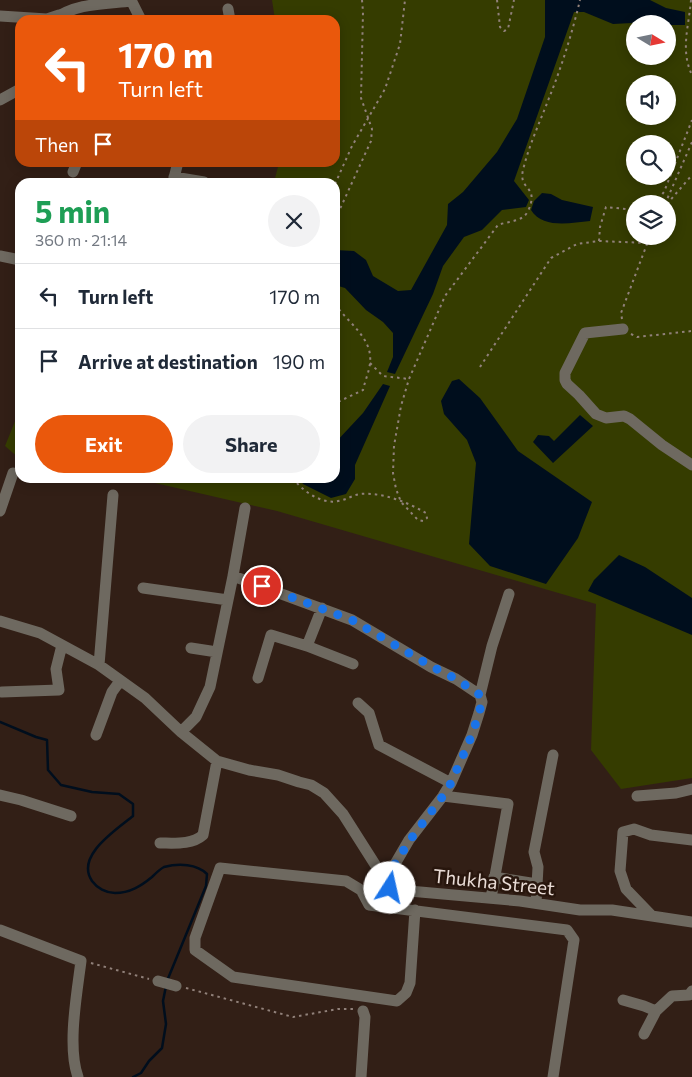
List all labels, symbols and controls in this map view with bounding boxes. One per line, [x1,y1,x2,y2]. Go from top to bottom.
north arrow [626,15,676,65]
map controls [626,15,676,245]
text: 170 m [118,32,213,75]
icon: left [35,35,100,100]
text: Turn left [118,75,203,102]
button: sound [626,75,676,125]
icon: arrive [89,130,117,158]
text: Then [35,133,79,156]
button: search [626,135,676,185]
text: 5 min [35,192,110,229]
button: close [268,195,320,247]
button: layers [626,195,676,245]
text: 360 m · 21:14 [35,230,127,249]
icon: left [35,282,63,310]
text: Turn left [78,285,153,308]
text: 170 m [269,285,320,308]
icon: arrive [35,347,63,375]
text: Arrive at destination [78,350,258,373]
text: 190 m [273,350,325,373]
button: Exit [35,415,173,473]
button: Share [183,415,320,473]
pin [241,565,283,607]
icon: arrive [248,572,276,600]
position arrow [363,861,415,913]
street label: Thukha Street [432,864,556,899]

